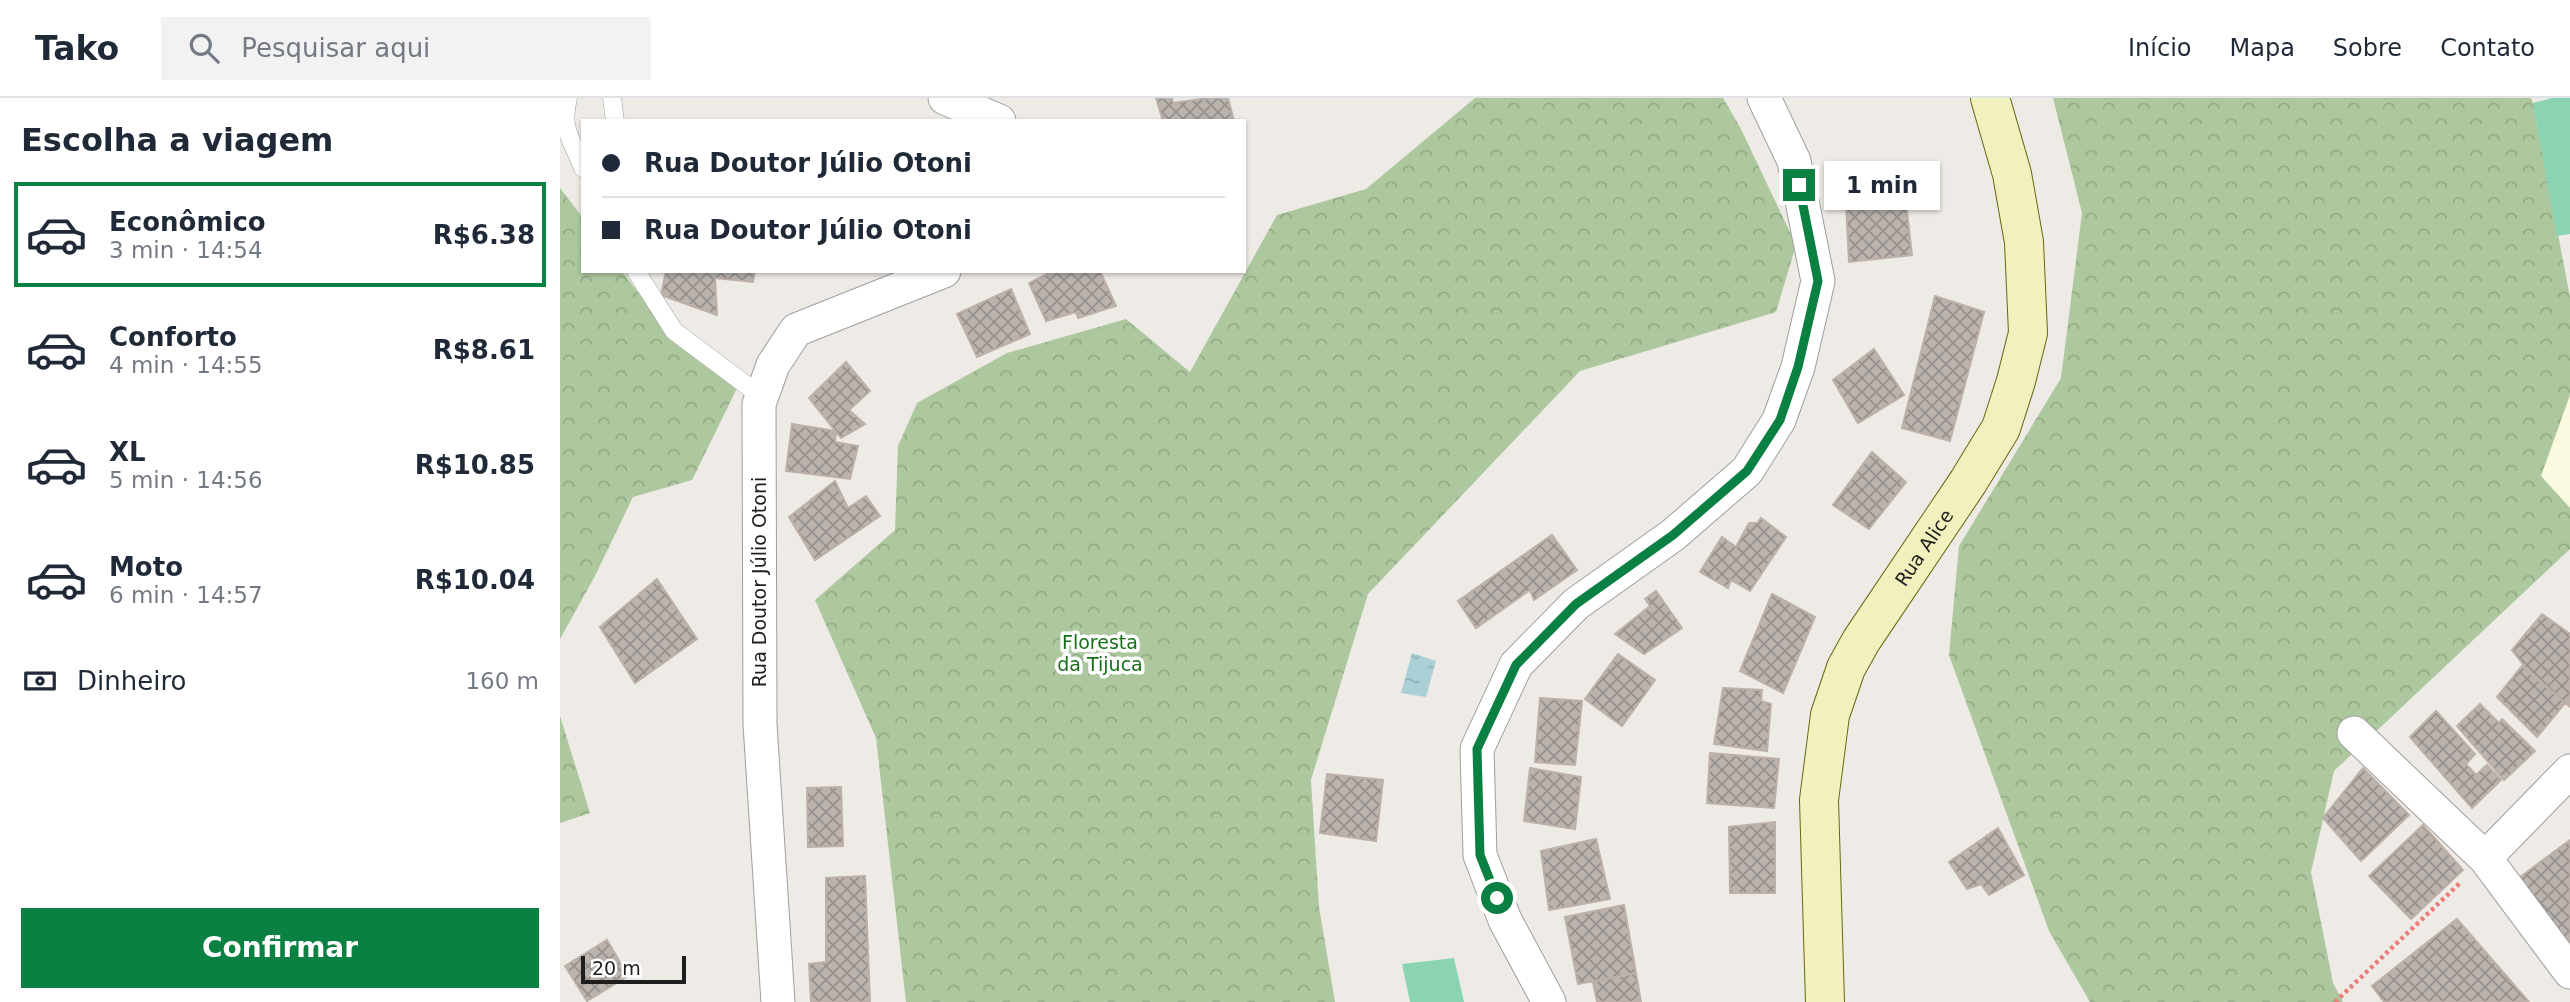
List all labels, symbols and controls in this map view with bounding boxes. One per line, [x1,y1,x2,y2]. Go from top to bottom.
search box [161,17,651,80]
text: Tako [35,29,119,68]
icon: search [185,29,223,67]
text: Pesquisar aqui [241,33,430,63]
text: Início [2128,34,2192,62]
text: Mapa [2230,34,2295,62]
text: Sobre [2333,34,2402,62]
text: Contato [2440,34,2535,62]
text: Escolha a viagem [21,121,333,159]
text: Rua Doutor Júlio Otoni [644,148,972,178]
callout: 1 min [1824,160,1939,210]
route end [1783,169,1815,201]
text: 1 min [1846,172,1918,198]
icon: car [25,203,88,266]
text: Econômico [109,207,266,237]
text: Rua Doutor Júlio Otoni [644,215,972,245]
text: R$6.38 [433,220,535,250]
text: 3 min · 14:54 [109,237,263,263]
icon: car [25,318,88,381]
text: Conforto [109,322,237,352]
text: R$8.61 [433,335,535,365]
text: 4 min · 14:55 [109,352,263,378]
icon: car [25,433,88,496]
text: XL [109,437,146,467]
text: R$10.85 [415,450,535,480]
text: 5 min · 14:56 [109,467,263,493]
street label: Rua Doutor Júlio Otoni [748,477,770,687]
street label: Rua Alice [1890,505,1958,590]
icon: car [25,548,88,611]
text: Moto [109,552,183,582]
text: R$10.04 [415,565,535,595]
text: 6 min · 14:57 [109,582,263,608]
park label: Floresta da Tijuca [1057,631,1143,675]
icon: cash [21,662,59,700]
text: Dinheiro [77,666,186,696]
text: 160 m [465,668,539,694]
route start [1481,882,1513,914]
button: Confirmar [21,908,539,988]
scale bar [581,953,686,985]
text: 20 m [592,957,641,979]

